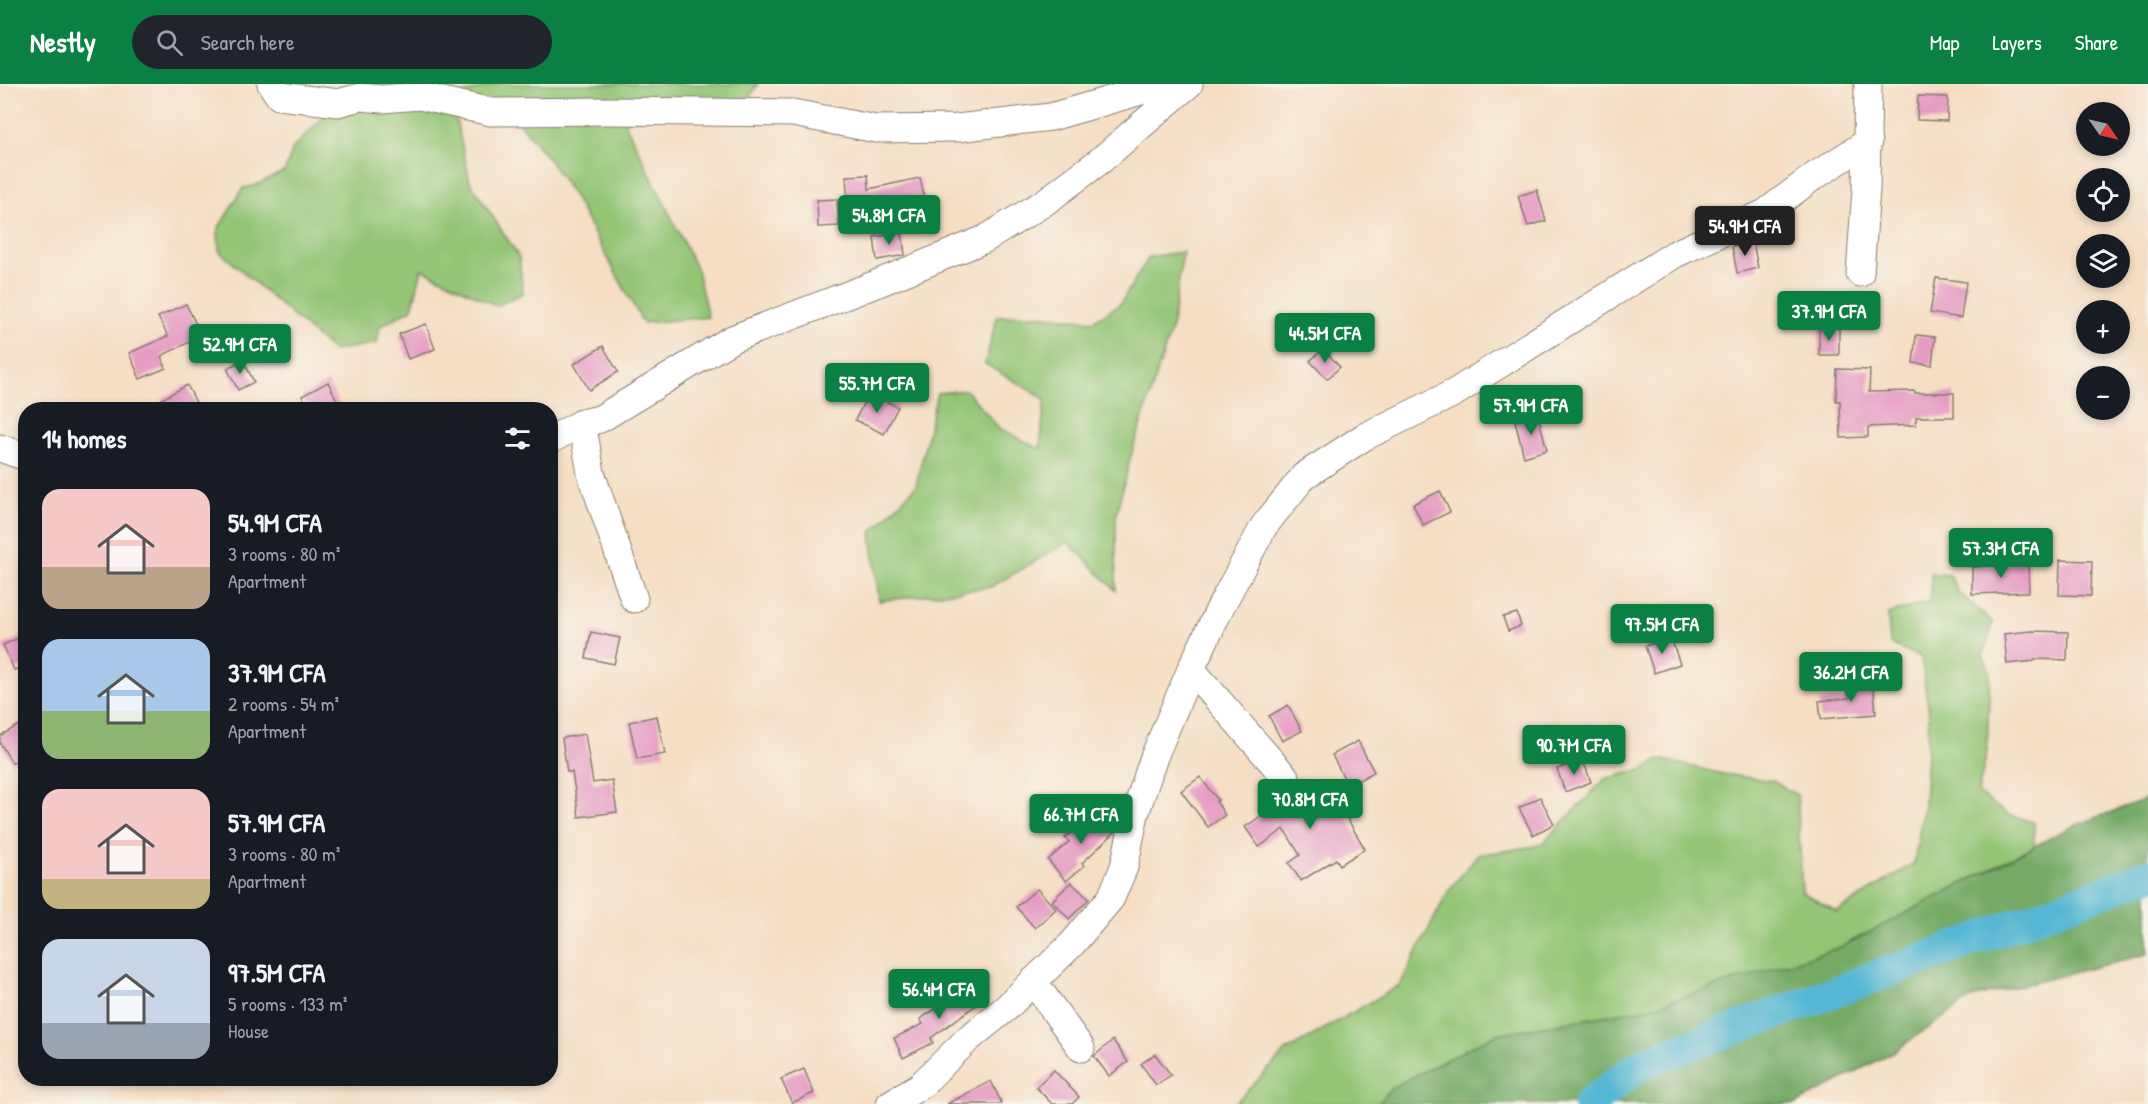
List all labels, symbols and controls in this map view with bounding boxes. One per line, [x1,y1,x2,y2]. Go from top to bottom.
search box [132,15,552,69]
text: Nestly [30,23,96,61]
icon: search [153,26,186,59]
text: Search here [201,27,295,57]
text: Map [1930,28,1959,57]
text: Layers [1992,28,2042,57]
text: Share [2075,28,2118,57]
north arrow [2076,102,2130,156]
map controls [2076,102,2130,420]
button: locate [2076,168,2130,222]
pin: 54.8M CFA [820,195,958,246]
text: 54.8M CFA [852,201,926,228]
pin: 54.9M CFA [1676,206,1814,257]
text: 54.9M CFA [1709,212,1781,239]
button: layers [2076,234,2130,288]
pin: 37.9M CFA [1760,291,1898,342]
text: 37.9M CFA [1791,297,1867,324]
button: + [2076,300,2130,354]
pin: 44.5M CFA [1256,313,1394,364]
text: 44.5M CFA [1289,319,1361,346]
pin: 52.9M CFA [171,324,309,375]
text: 52.9M CFA [203,330,277,357]
pin: 55.7M CFA [808,363,946,414]
button: − [2076,366,2130,420]
text: 55.7M CFA [839,369,915,396]
pin: 57.9M CFA [1462,385,1600,436]
text: 57.9M CFA [1494,391,1568,418]
text: 14 homes [42,421,127,456]
icon: filters [501,422,534,455]
text: 54.9M CFA [228,505,322,540]
icon: home [90,513,162,585]
pin: 57.3M CFA [1932,528,2070,579]
text: 57.3M CFA [1963,534,2039,561]
text: 3 rooms · 80 m² [228,540,340,567]
text: Apartment [228,567,306,594]
pin: 97.5M CFA [1593,604,1731,655]
text: 97.5M CFA [1625,610,1699,637]
pin: 36.2M CFA [1782,652,1920,703]
text: 37.9M CFA [228,655,326,690]
text: 36.2M CFA [1813,658,1889,685]
icon: home [90,663,162,735]
text: 2 rooms · 54 m² [228,690,339,717]
text: Apartment [228,717,306,744]
pin: 90.7M CFA [1505,725,1643,776]
text: 90.7M CFA [1536,731,1612,758]
pin: 70.8M CFA [1241,779,1379,830]
text: 70.8M CFA [1272,785,1348,812]
pin: 66.7M CFA [1012,794,1150,845]
text: 66.7M CFA [1044,800,1118,827]
text: 57.9M CFA [228,805,325,840]
icon: home [90,813,162,885]
text: 3 rooms · 80 m² [228,840,340,867]
text: Apartment [228,867,306,894]
text: 97.5M CFA [228,955,325,990]
icon: home [90,963,162,1035]
pin: 56.4M CFA [870,969,1008,1020]
text: 56.4M CFA [903,975,975,1002]
text: 5 rooms · 133 m² [228,990,347,1017]
text: House [228,1017,269,1044]

